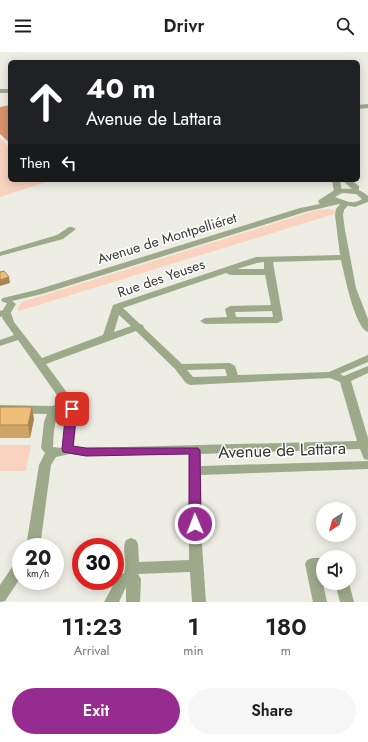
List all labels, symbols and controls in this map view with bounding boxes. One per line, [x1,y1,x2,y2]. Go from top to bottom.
text: Drivr [164,13,204,39]
icon: menu [12,15,34,37]
icon: search [334,15,356,37]
text: 40 m [86,68,155,109]
icon: ahead [20,76,72,128]
text: Avenue de Lattara [86,106,221,132]
text: Then [20,152,50,174]
icon: left [58,152,80,174]
street label: Avenue de Montpelliéret [95,207,240,269]
street label: Rue des Yeuses [115,254,208,302]
pin [55,392,89,426]
icon: arrive [61,398,83,420]
street label: Avenue de Lattara [218,436,346,464]
north arrow [316,502,356,542]
map controls [316,502,356,590]
position arrow [174,503,216,545]
speed limit sign: 30 [72,538,124,590]
text: 20 [25,544,51,573]
button: sound [316,550,356,590]
text: km/h [27,566,49,581]
text: 11:23 [61,609,122,644]
text: 1 [188,609,199,644]
text: 180 [265,609,307,644]
text: Arrival [74,641,110,660]
text: min [183,641,204,660]
text: m [281,641,291,660]
button: Exit [12,688,180,734]
button: Share [188,688,356,734]

